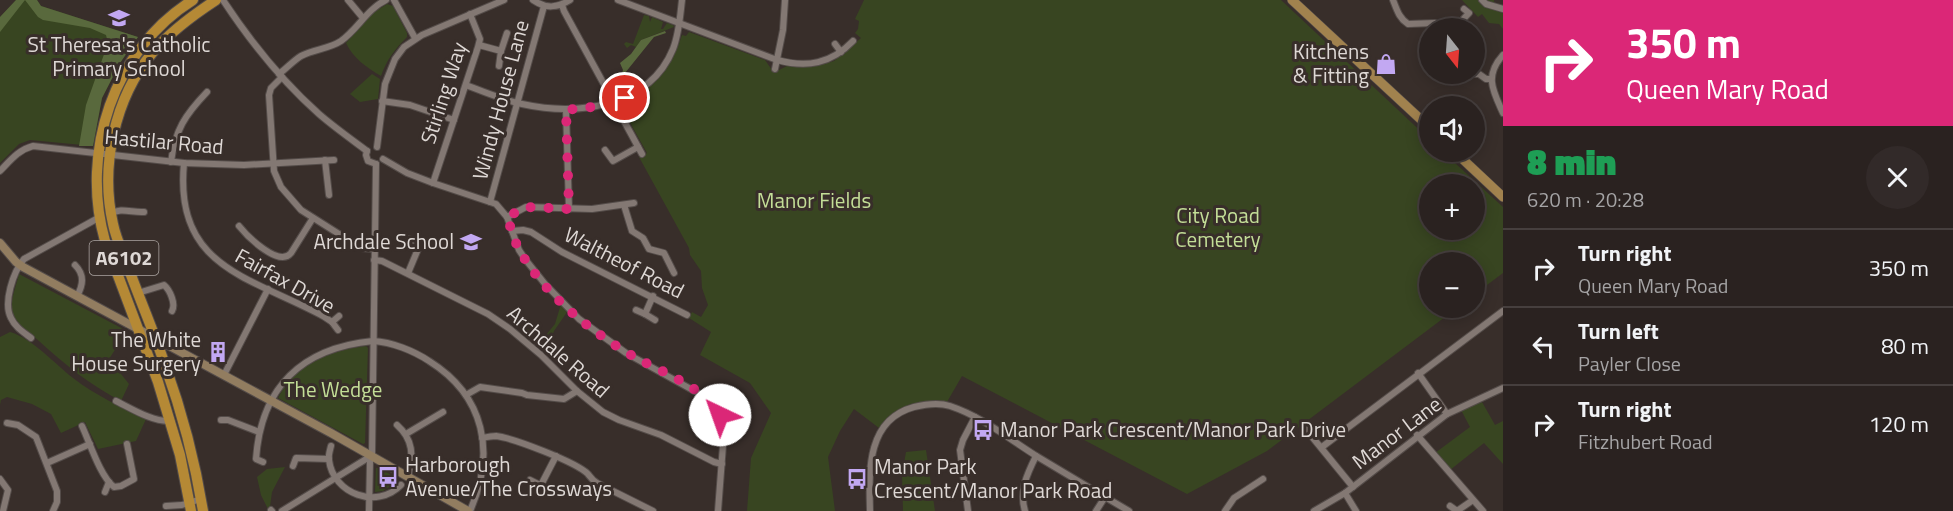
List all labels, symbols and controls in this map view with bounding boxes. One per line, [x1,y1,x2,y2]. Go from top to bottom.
school or university icon: St Theresa's Catholic Primary School [107,6,131,30]
text: 350 m [1626,10,1741,74]
street label: Windy House Lane [463,16,537,183]
north arrow [1419,18,1485,84]
map controls [1419,18,1485,318]
icon: right [1527,24,1605,102]
place label: St Theresa's Catholic Primary School [28,28,210,84]
place label: Kitchens & Fitting [1293,35,1369,91]
street label: Stirling Way [412,38,475,148]
shop icon: Kitchens & Fitting [1374,52,1398,76]
text: Queen Mary Road [1626,68,1829,109]
pin [599,72,650,123]
icon: arrive [608,81,641,114]
button: sound [1419,96,1485,162]
street label: Hastilar Road [103,120,225,162]
text: 8 min [1527,134,1616,189]
button: close [1866,146,1929,209]
button: + [1419,174,1485,240]
park label: Manor Fields [757,184,871,216]
text: 620 m · 20:28 [1527,184,1644,215]
park label: City Road Cemetery [1175,199,1261,255]
street label: Waltheof Road [559,218,690,306]
place label: Archdale School [313,225,454,257]
school or university icon: Archdale School [459,230,483,254]
text: Turn right [1578,236,1672,270]
street label: Fairfax Drive [230,239,341,321]
road number: A6102 [90,241,158,275]
text: 350 m [1869,251,1929,285]
button: − [1419,252,1485,318]
icon: right [1527,252,1560,285]
text: Queen Mary Road [1578,270,1728,301]
street label: Archdale Road [500,297,617,405]
text: Turn left [1578,314,1659,348]
place label: The White House Surgery [71,323,201,379]
text: 80 m [1881,329,1929,363]
icon: left [1527,330,1560,363]
building icon: The White House Surgery [206,340,230,364]
text: Payler Close [1578,348,1681,379]
park label: The Wedge [284,373,382,405]
position arrow [688,383,752,447]
street label: Manor Lane [1345,388,1448,477]
text: Turn right [1578,392,1672,426]
text: 120 m [1869,407,1929,441]
icon: right [1527,408,1560,441]
place label: Manor Park Crescent/Manor Park Drive [1000,413,1346,445]
bus stop icon: Manor Park Crescent/Manor Park Drive [971,418,995,442]
text: Fitzhubert Road [1578,426,1713,457]
place label: Harborough Avenue/The Crossways [405,448,612,504]
place label: Manor Park Crescent/Manor Park Road [874,450,1112,506]
bus stop icon: Harborough Avenue/The Crossways [376,465,400,489]
bus stop icon: Manor Park Crescent/Manor Park Road [845,467,869,491]

